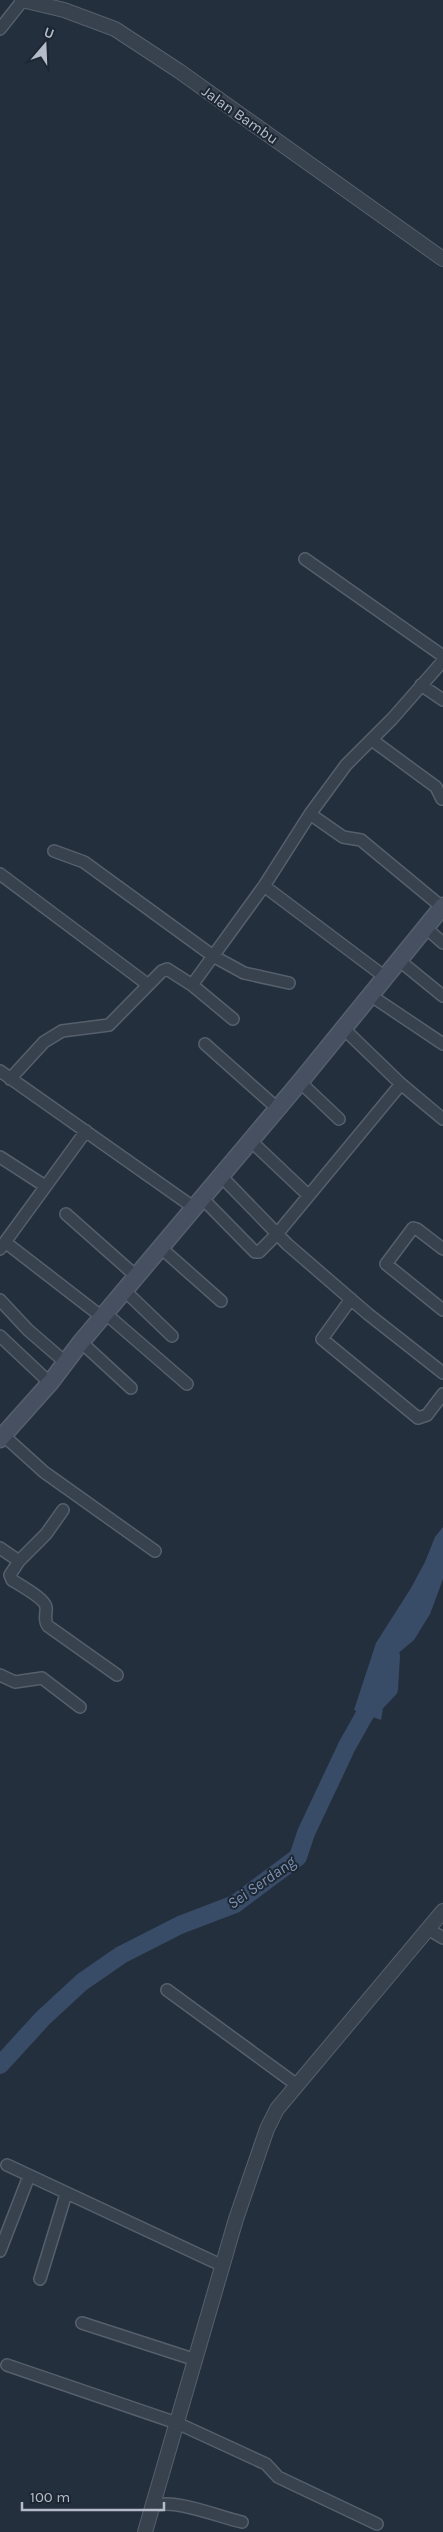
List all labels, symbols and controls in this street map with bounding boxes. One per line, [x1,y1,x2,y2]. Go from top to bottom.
north arrow [20,20,70,70]
text: U [42,24,56,43]
street label: Jalan Bambu [198,82,282,148]
water label: Sei Serdang [224,1852,300,1913]
scale bar [22,2480,165,2512]
text: 100 m [30,2488,70,2506]

